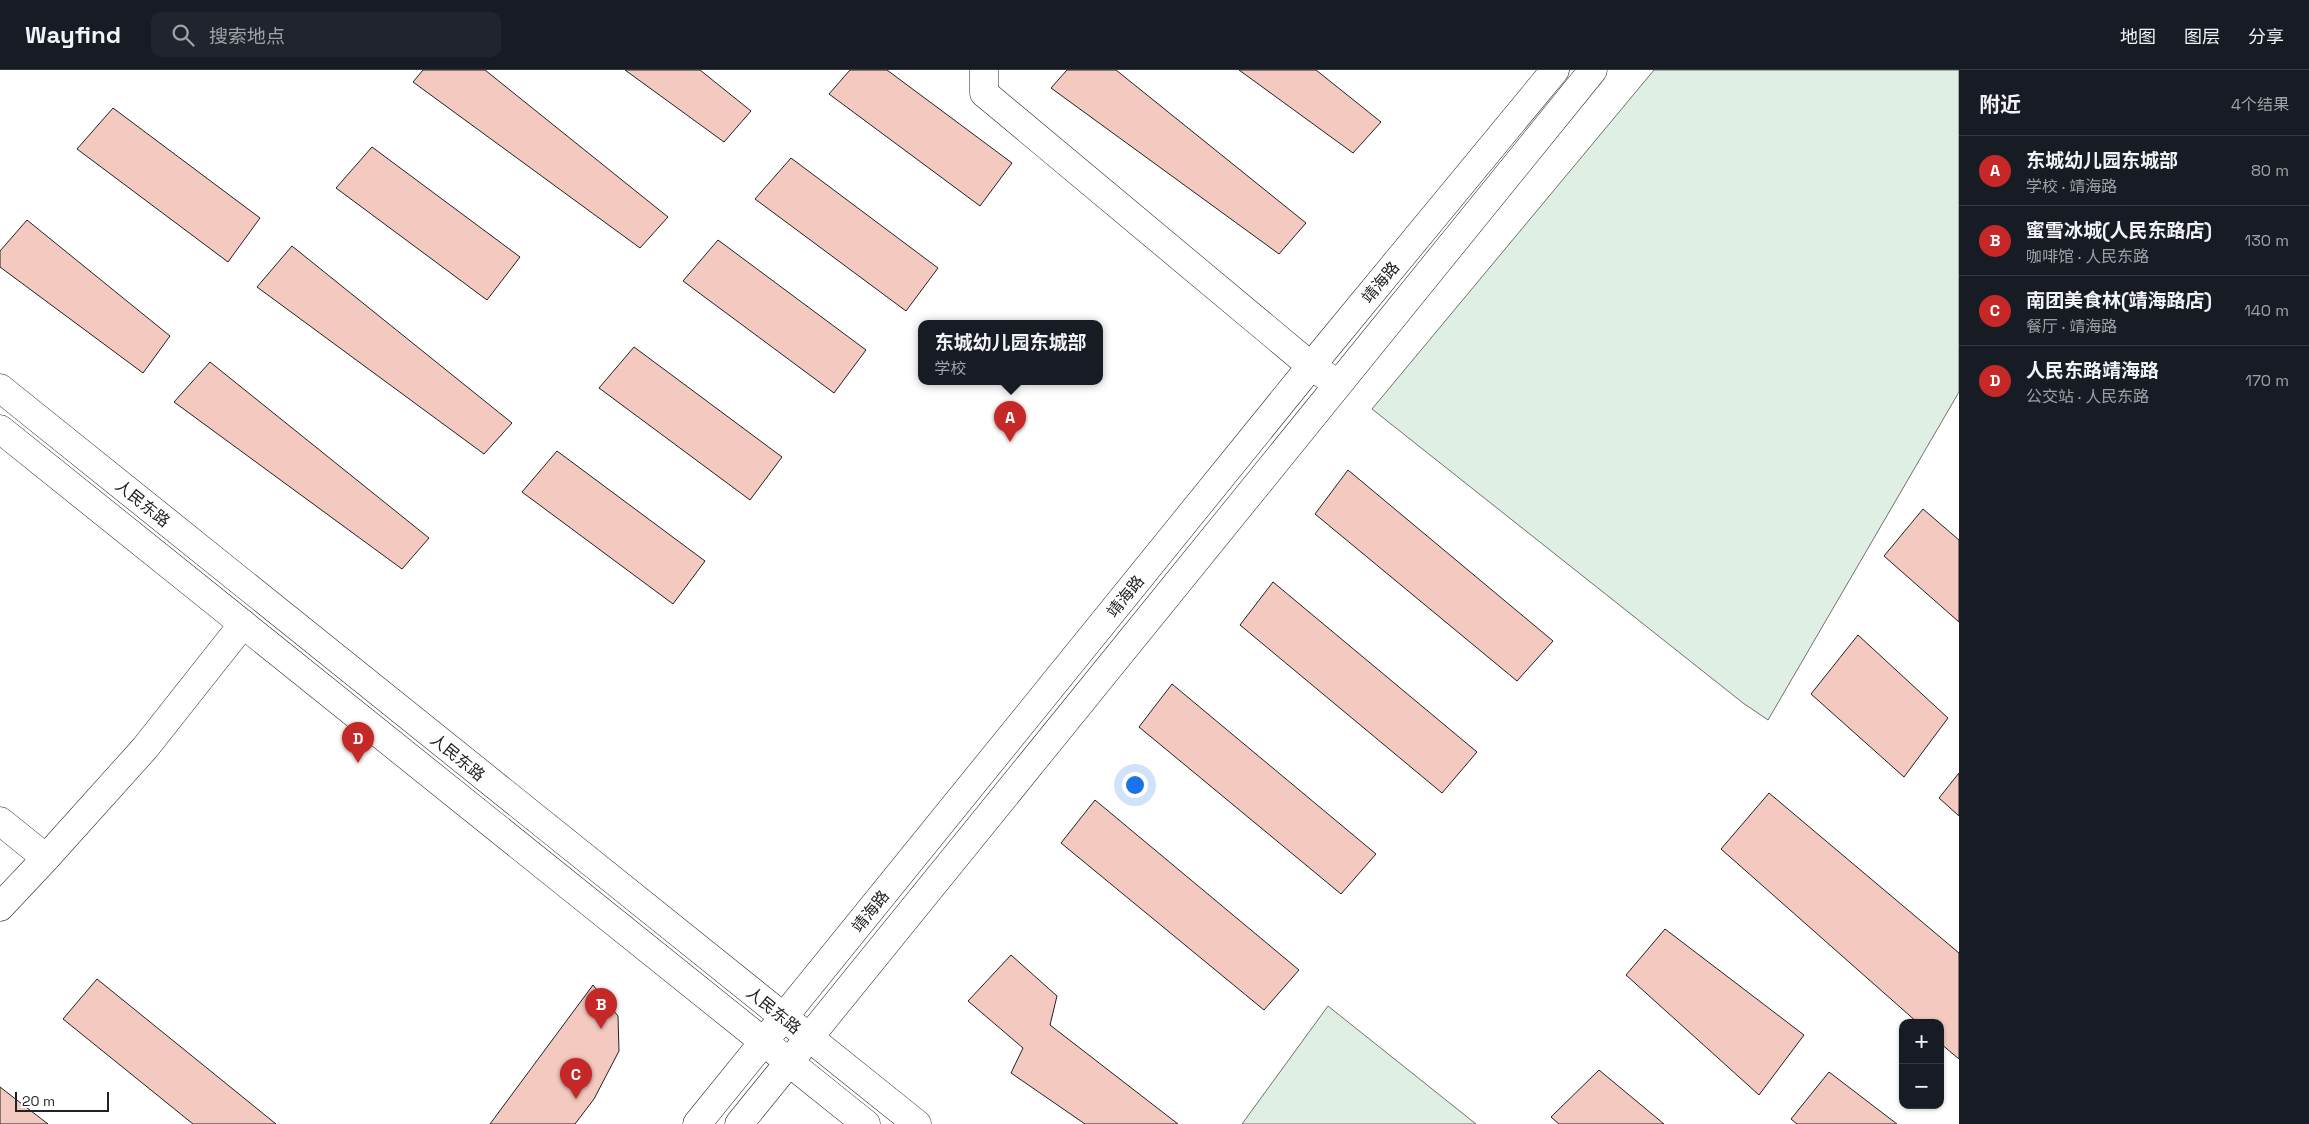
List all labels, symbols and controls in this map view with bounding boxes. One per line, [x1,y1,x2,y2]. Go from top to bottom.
search box [151,12,501,57]
text: Wayfind [25,19,121,50]
icon: search [169,21,197,49]
text: 搜索地点 [209,24,285,49]
text: 地图 [2120,25,2156,48]
text: 图层 [2184,25,2220,48]
text: 分享 [2248,25,2284,48]
text: 附近 [1979,91,2021,118]
text: 4个结果 [2231,94,2289,115]
text: 东城幼儿园东城部 [2026,148,2178,173]
text: A [1990,160,2000,181]
text: 80 m [2251,160,2289,181]
text: 学校 · 靖海路 [2026,176,2117,197]
text: 蜜雪冰城(人民东路店) [2026,218,2212,243]
text: B [1990,230,2000,251]
text: 130 m [2245,230,2289,251]
text: 咖啡馆 · 人民东路 [2026,246,2149,267]
street label: 靖海路 [1357,257,1404,307]
text: 南团美食林(靖海路店) [2026,288,2212,313]
text: C [1990,300,2000,321]
text: 140 m [2244,300,2289,321]
text: 餐厅 · 靖海路 [2026,316,2117,337]
popup [918,320,1103,385]
text: 东城幼儿园东城部 [934,330,1087,355]
text: 学校 [934,358,967,379]
text: 人民东路靖海路 [2026,358,2159,383]
text: D [1990,370,2000,391]
text: 170 m [2245,370,2289,391]
text: 公交站 · 人民东路 [2026,386,2149,407]
pin: A [994,401,1026,442]
street label: 人民东路 [111,475,174,532]
street label: 靖海路 [1102,571,1149,622]
pin: D [342,722,374,763]
street label: 人民东路 [426,729,489,786]
your location [1122,772,1148,798]
street label: 靖海路 [847,886,894,937]
street label: 人民东路 [742,982,805,1039]
pin: B [585,988,617,1029]
map controls [1899,1019,1944,1109]
button: + [1899,1019,1944,1064]
pin: C [560,1058,592,1099]
button: − [1899,1064,1944,1109]
scale bar [15,1089,109,1112]
text: 20 m [22,1092,55,1110]

